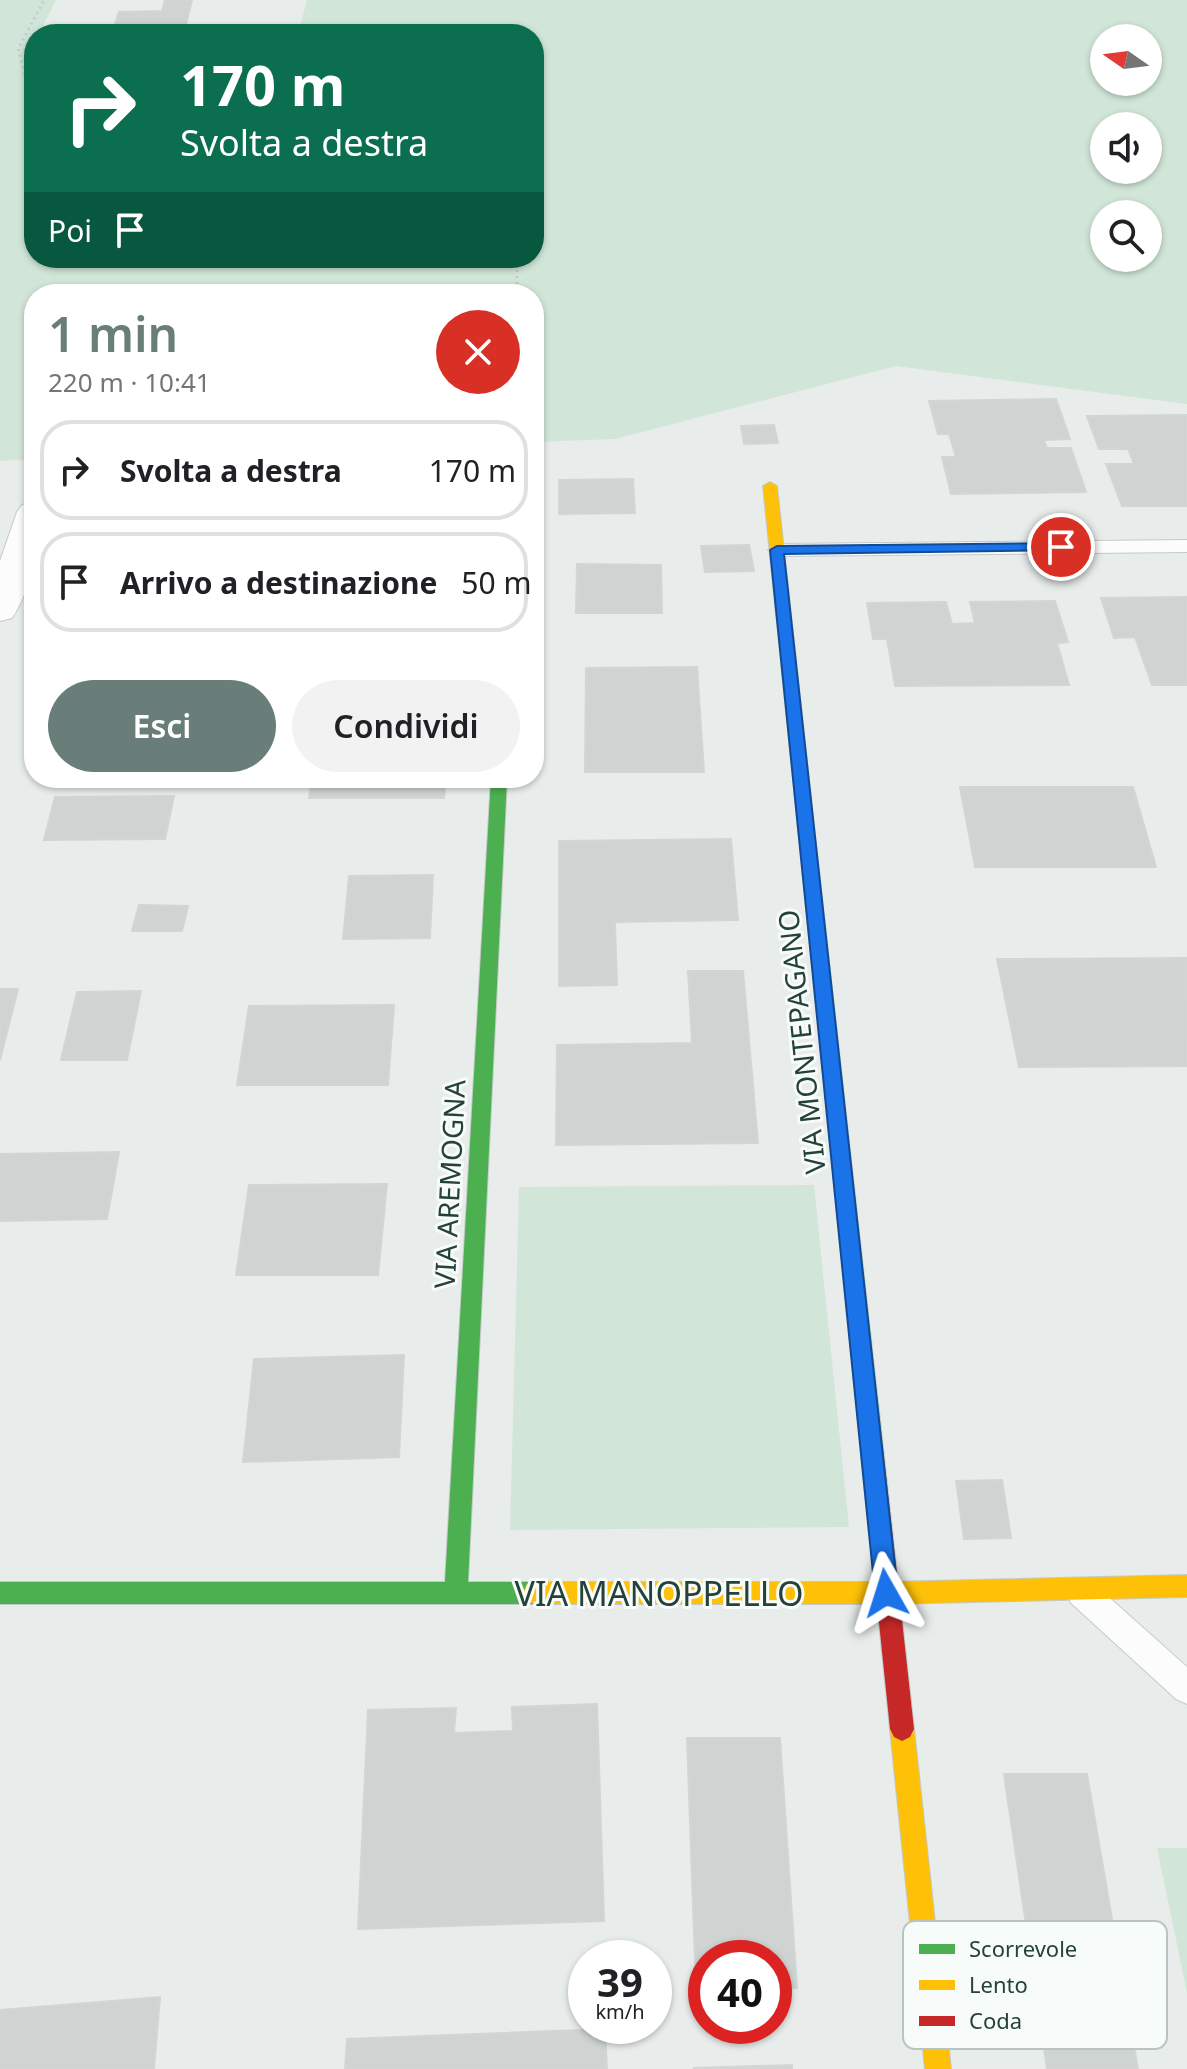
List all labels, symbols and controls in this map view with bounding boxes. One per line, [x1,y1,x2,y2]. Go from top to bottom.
north arrow [1090,24,1162,96]
map controls [1090,24,1162,272]
text: 170 m [180,46,345,122]
icon: right [48,56,152,160]
button: sound [1090,112,1162,184]
text: Svolta a destra [180,118,428,167]
button: search [1090,200,1162,272]
icon: arrive [108,208,152,252]
text: Poi [48,210,92,251]
text: 1 min [48,301,178,366]
button: close [436,310,520,394]
text: 220 m · 10:41 [48,364,211,400]
icon: right [52,448,96,492]
text: Svolta a destra [120,450,342,491]
text: 170 m [429,450,516,491]
pin [1027,513,1095,581]
icon: arrive [1039,525,1083,569]
icon: arrive [52,560,96,604]
text: Arrivo a destinazione [120,562,437,603]
text: 50 m [461,562,531,603]
button: Esci [48,680,276,772]
button: Condividi [292,680,520,772]
street label: VIA MONTEPAGANO [768,908,834,1176]
street label: VIA AREMOGNA [425,1078,473,1289]
position arrow [844,1551,928,1635]
street label: VIA MANOPPELLO [515,1570,804,1616]
legend [903,1921,1167,2049]
text: Scorrevole [969,1933,1077,1963]
speed limit sign: 40 [688,1940,792,2044]
text: 39 [597,1954,643,2009]
text: Lento [969,1969,1028,1999]
text: km/h [595,1998,645,2025]
text: Coda [969,2005,1022,2035]

